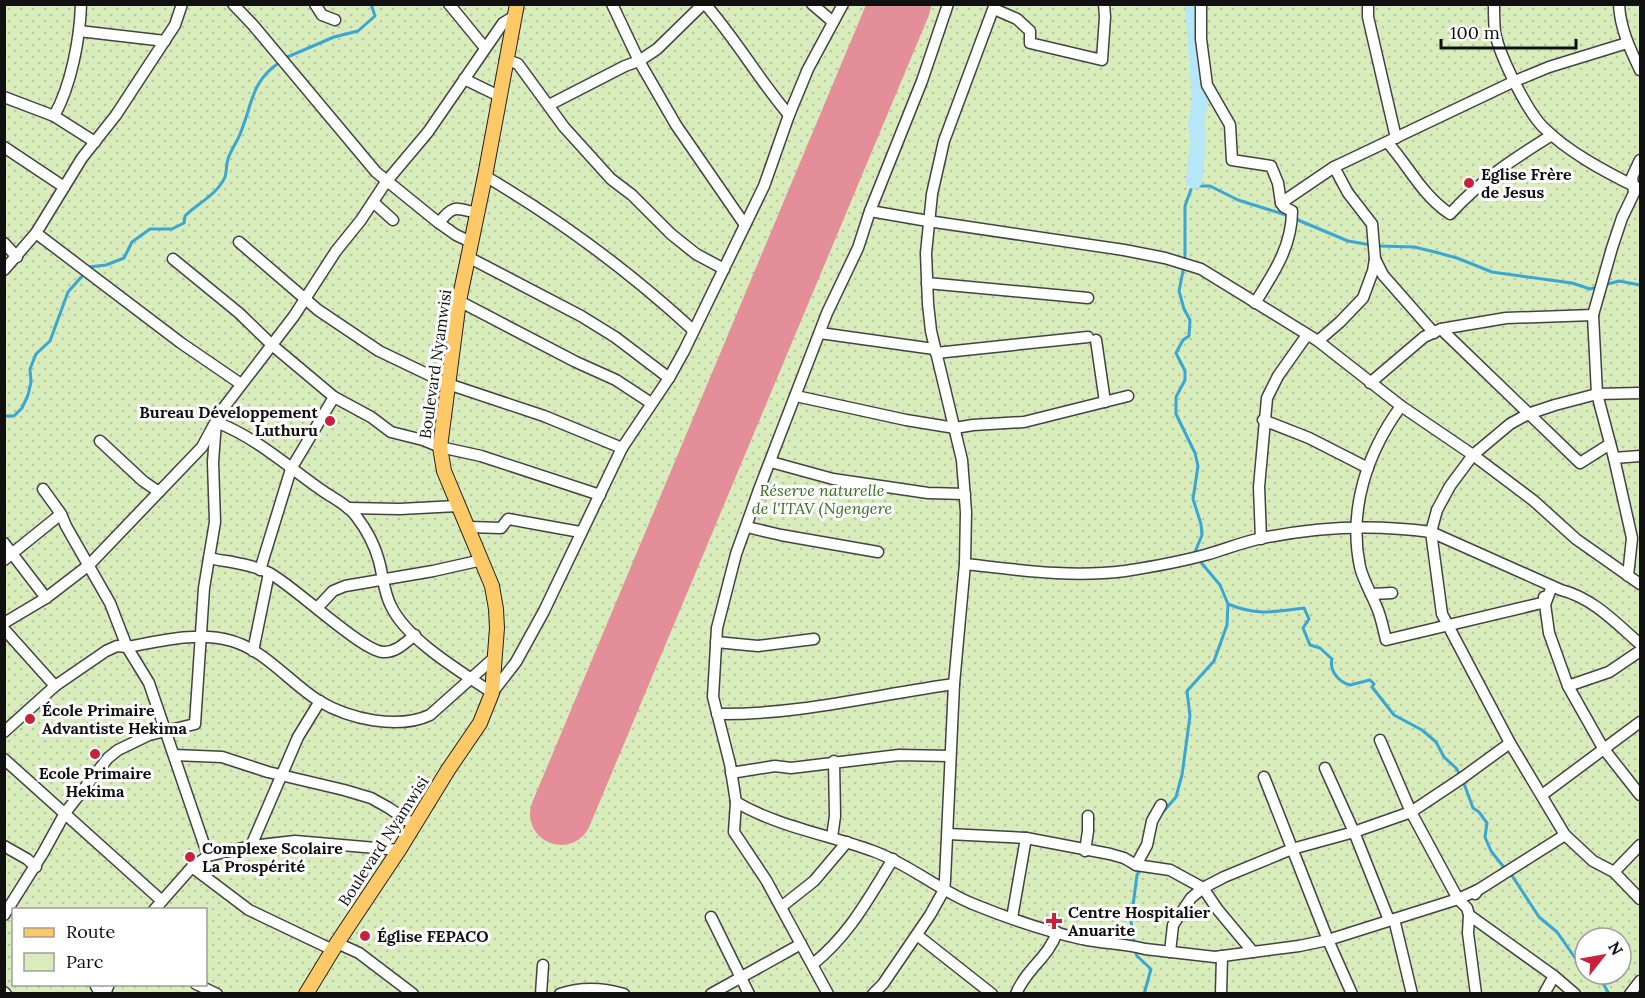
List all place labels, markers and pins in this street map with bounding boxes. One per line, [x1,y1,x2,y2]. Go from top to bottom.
place label: Eglise Frère de Jesus [1481,164,1572,202]
marker: Eglise Frère de Jesus [1462,176,1476,190]
place label: Bureau Développement Luthuru [139,402,318,440]
marker: Bureau Développement Luthuru [323,414,337,428]
place label: École Primaire Advantiste Hekima [42,700,188,738]
marker: École Primaire Advantiste Hekima [23,712,37,726]
marker: Ecole Primaire Hekima [88,747,102,761]
place label: Ecole Primaire Hekima [39,763,152,801]
place label: Complexe Scolaire La Prospérité [202,838,343,876]
marker: Complexe Scolaire La Prospérité [183,850,197,864]
place label: Centre Hospitalier Anuarite [1068,902,1211,940]
marker: Centre Hospitalier Anuarite [1045,912,1063,930]
place label: Église FEPACO [377,926,489,946]
marker: Église FEPACO [358,929,372,943]

